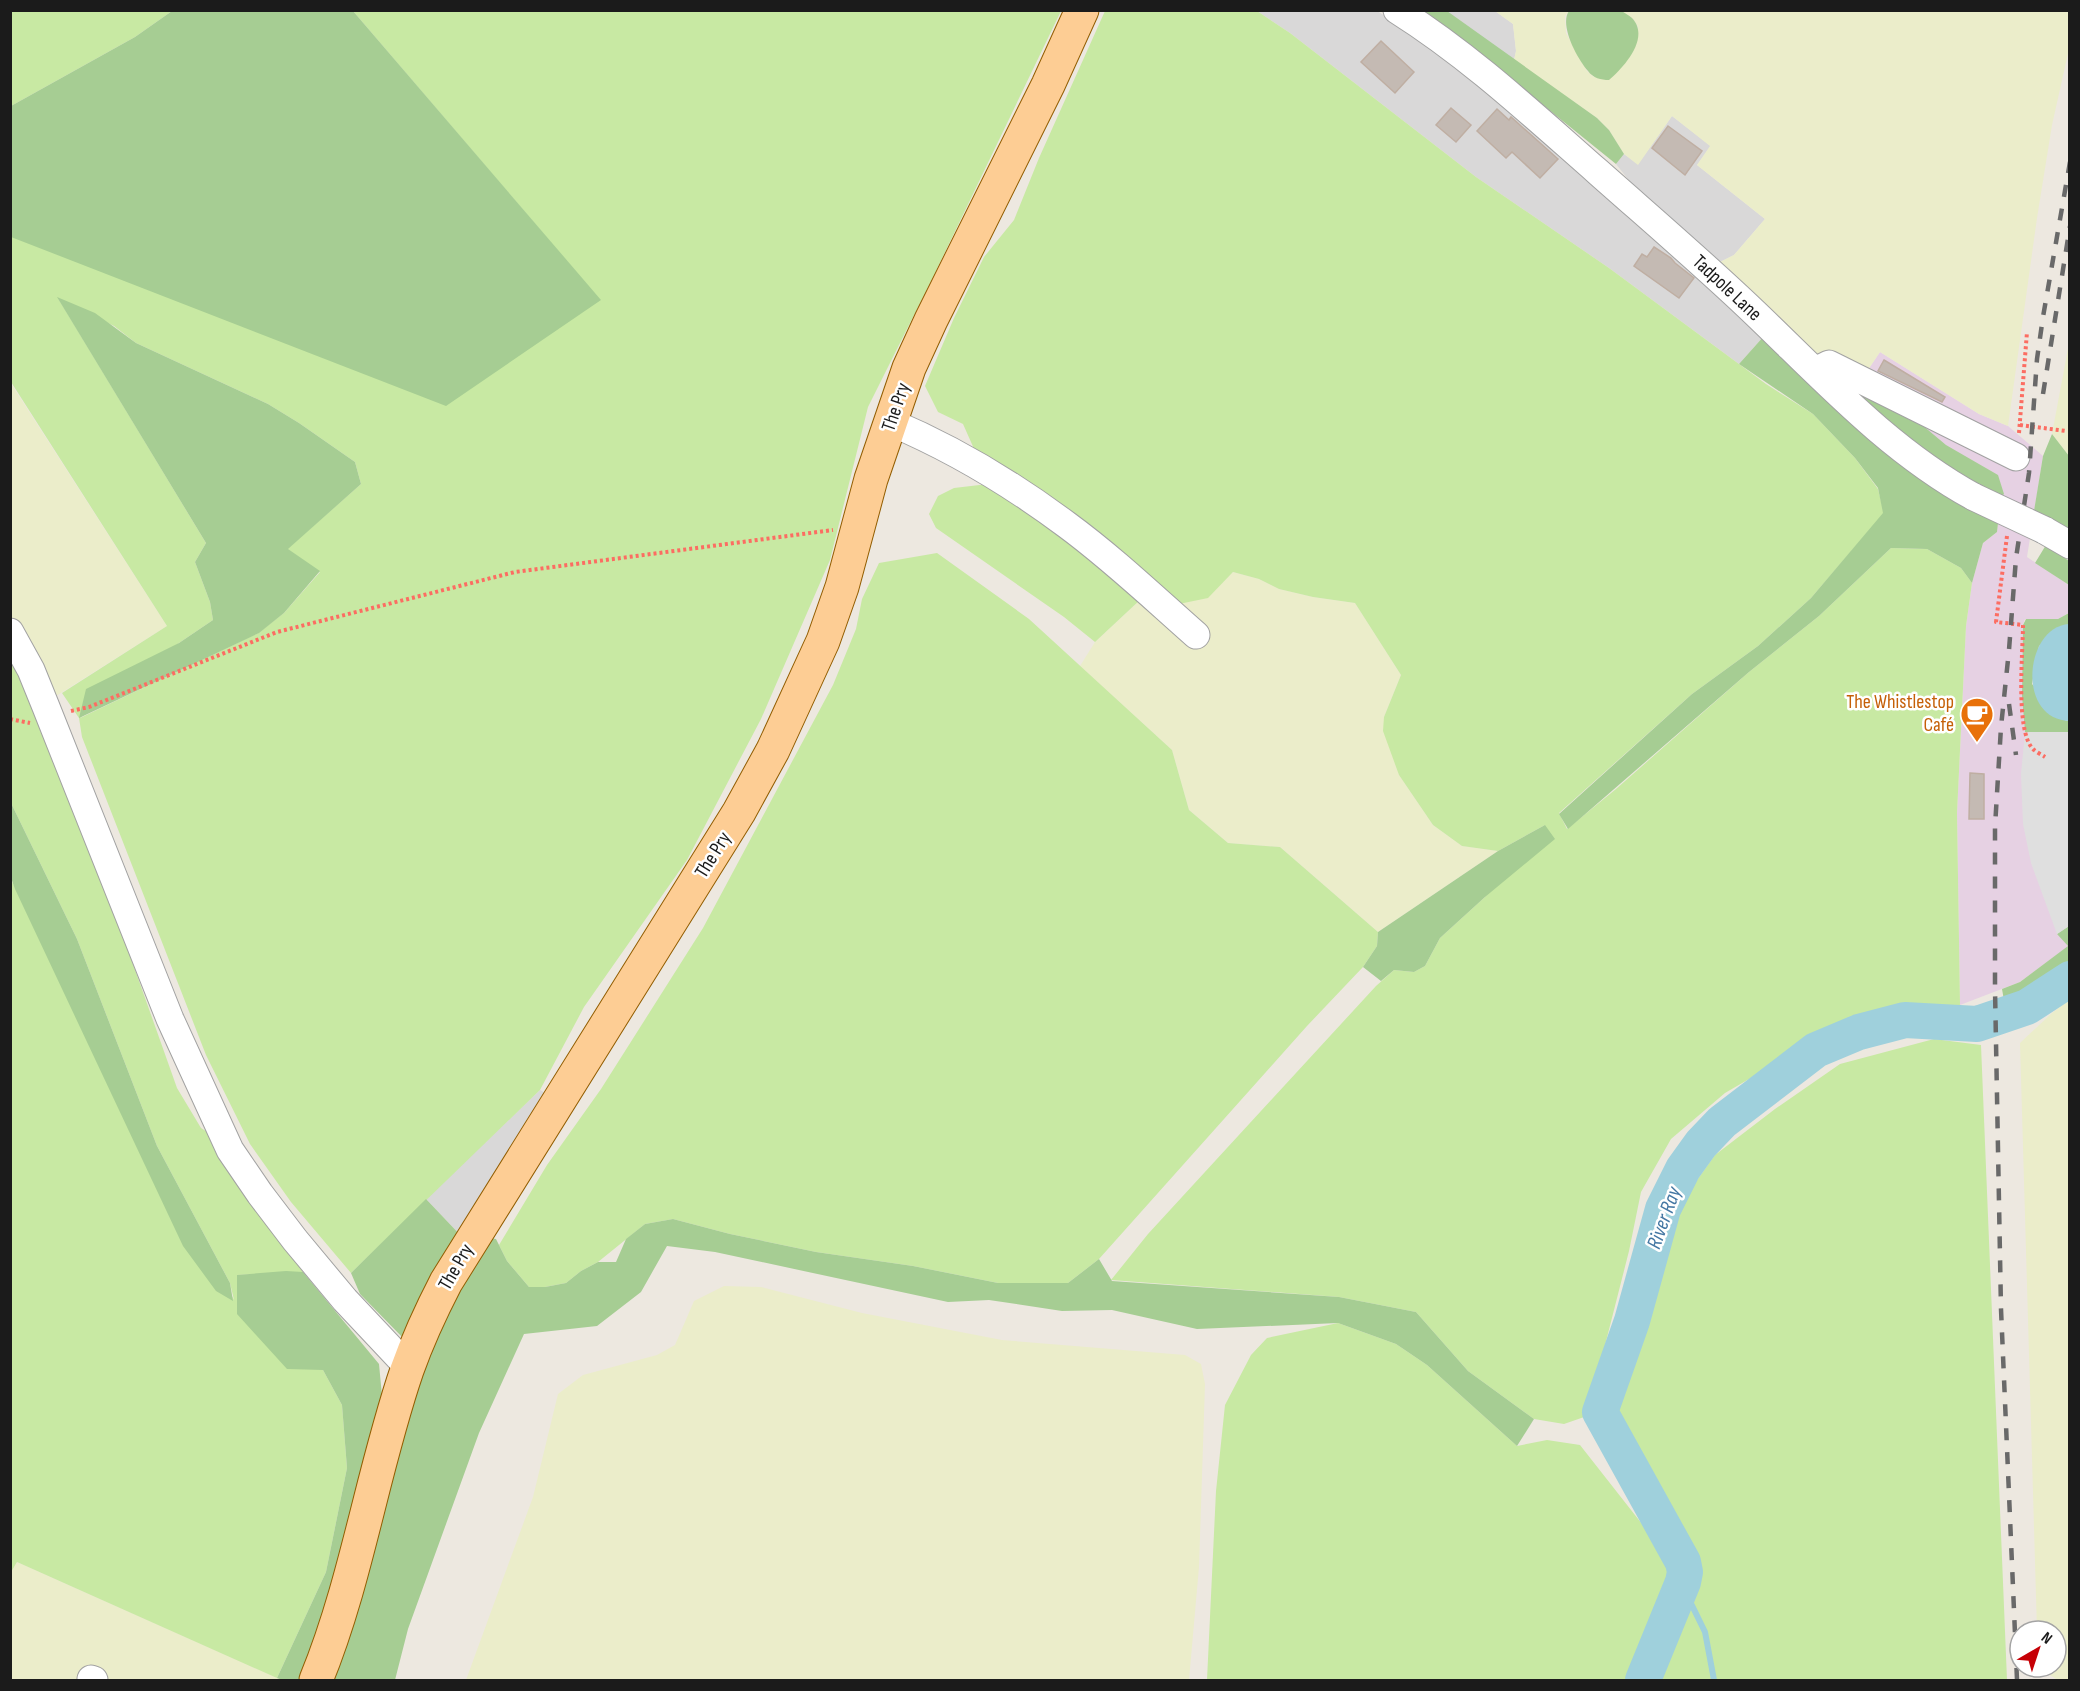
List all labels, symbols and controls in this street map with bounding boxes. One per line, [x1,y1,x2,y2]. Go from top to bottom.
street label: Tadpole Lane [1687,250,1767,326]
street label: The Pry [877,379,916,434]
place label: The Whistlestop Café [1846,690,1954,737]
cafe icon: The Whistlestop Café [1959,696,1995,743]
street label: The Pry [690,827,737,882]
water label: River Ray [1641,1183,1687,1252]
street label: The Pry [433,1239,479,1295]
north arrow [2008,1619,2068,1679]
text: N [2037,1628,2056,1649]

